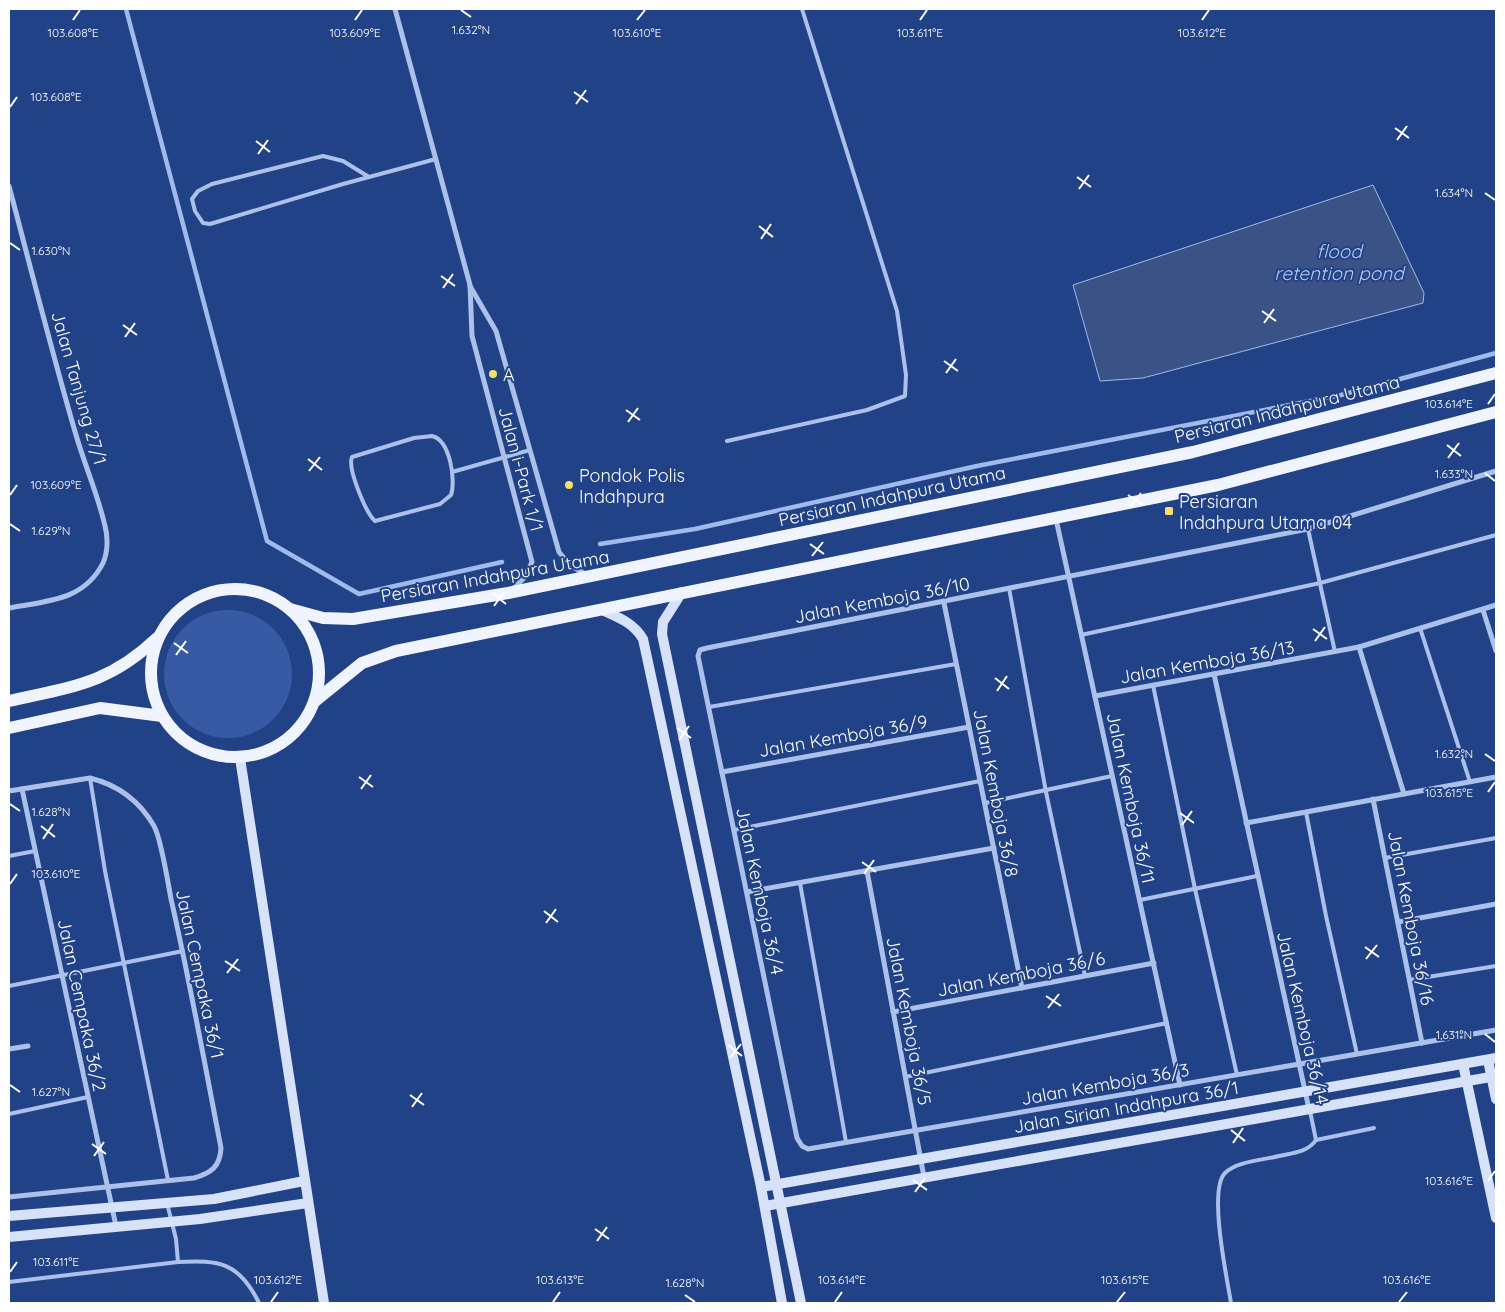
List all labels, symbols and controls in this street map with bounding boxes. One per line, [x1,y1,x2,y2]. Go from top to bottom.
text: 1.632°N [452,22,490,37]
text: 103.608°E [48,25,99,40]
text: 103.609°E [329,25,381,40]
text: 103.610°E [613,25,662,40]
text: 103.611°E [897,25,943,40]
text: 103.612°E [1178,25,1226,40]
text: 103.608°E [31,89,82,104]
text: 1.634°N [1435,185,1473,200]
water label: flood retention pond [1274,239,1406,285]
text: 1.630°N [31,243,71,258]
street label: Jalan Tanjung 27/1 [46,309,112,467]
place label: A [503,363,515,386]
marker: A [487,368,499,380]
street label: Persiaran Indahpura Utama [1172,370,1402,448]
text: 103.614°E [1425,396,1473,411]
street label: Jalan i-Park 1/1 [493,404,549,534]
street label: Persiaran Indahpura Utama [776,461,1008,531]
place label: Pondok Polis Indahpura [579,464,685,508]
text: 1.633°N [1435,466,1473,481]
text: 103.609°E [30,477,82,492]
marker: Pondok Polis Indahpura [563,479,575,491]
place label: Persiaran Indahpura Utama 04 [1179,490,1352,534]
marker: Persiaran Indahpura Utama 04 [1163,505,1175,517]
text: 1.629°N [31,523,71,538]
street label: Persiaran Indahpura Utama [379,545,611,607]
street label: Jalan Kemboja 36/10 [792,572,972,628]
street label: Jalan Kemboja 36/13 [1118,635,1296,689]
street label: Jalan Kemboja 36/8 [968,707,1024,879]
street label: Jalan Kemboja 36/9 [757,710,929,762]
street label: Jalan Kemboja 36/11 [1102,710,1160,886]
text: 1.632°N [1435,746,1473,761]
text: 103.615°E [1425,785,1473,800]
text: 1.628°N [32,804,70,819]
street label: Jalan Kemboja 36/4 [731,805,789,977]
street label: Jalan Kemboja 36/16 [1383,829,1439,1007]
text: 103.610°E [32,866,81,881]
street label: Jalan Cempaka 36/1 [171,887,229,1061]
street label: Jalan Cempaka 36/2 [52,917,112,1093]
street label: Jalan Kemboja 36/14 [1272,929,1334,1107]
street label: Jalan Kemboja 36/5 [881,935,937,1107]
street label: Jalan Kemboja 36/6 [935,946,1107,1002]
text: 1.631°N [1436,1027,1472,1042]
street label: Jalan Kemboja 36/3 [1019,1058,1191,1110]
street label: Jalan Sirian Indahpura 36/1 [1012,1076,1240,1138]
text: 1.627°N [32,1084,70,1099]
text: 103.616°E [1425,1173,1473,1188]
text: 103.611°E [33,1254,79,1269]
text: 103.612°E [254,1272,302,1287]
text: 103.613°E [536,1272,584,1287]
text: 103.614°E [818,1272,866,1287]
text: 103.615°E [1101,1272,1149,1287]
text: 103.616°E [1383,1272,1431,1287]
text: 1.628°N [666,1275,704,1290]

